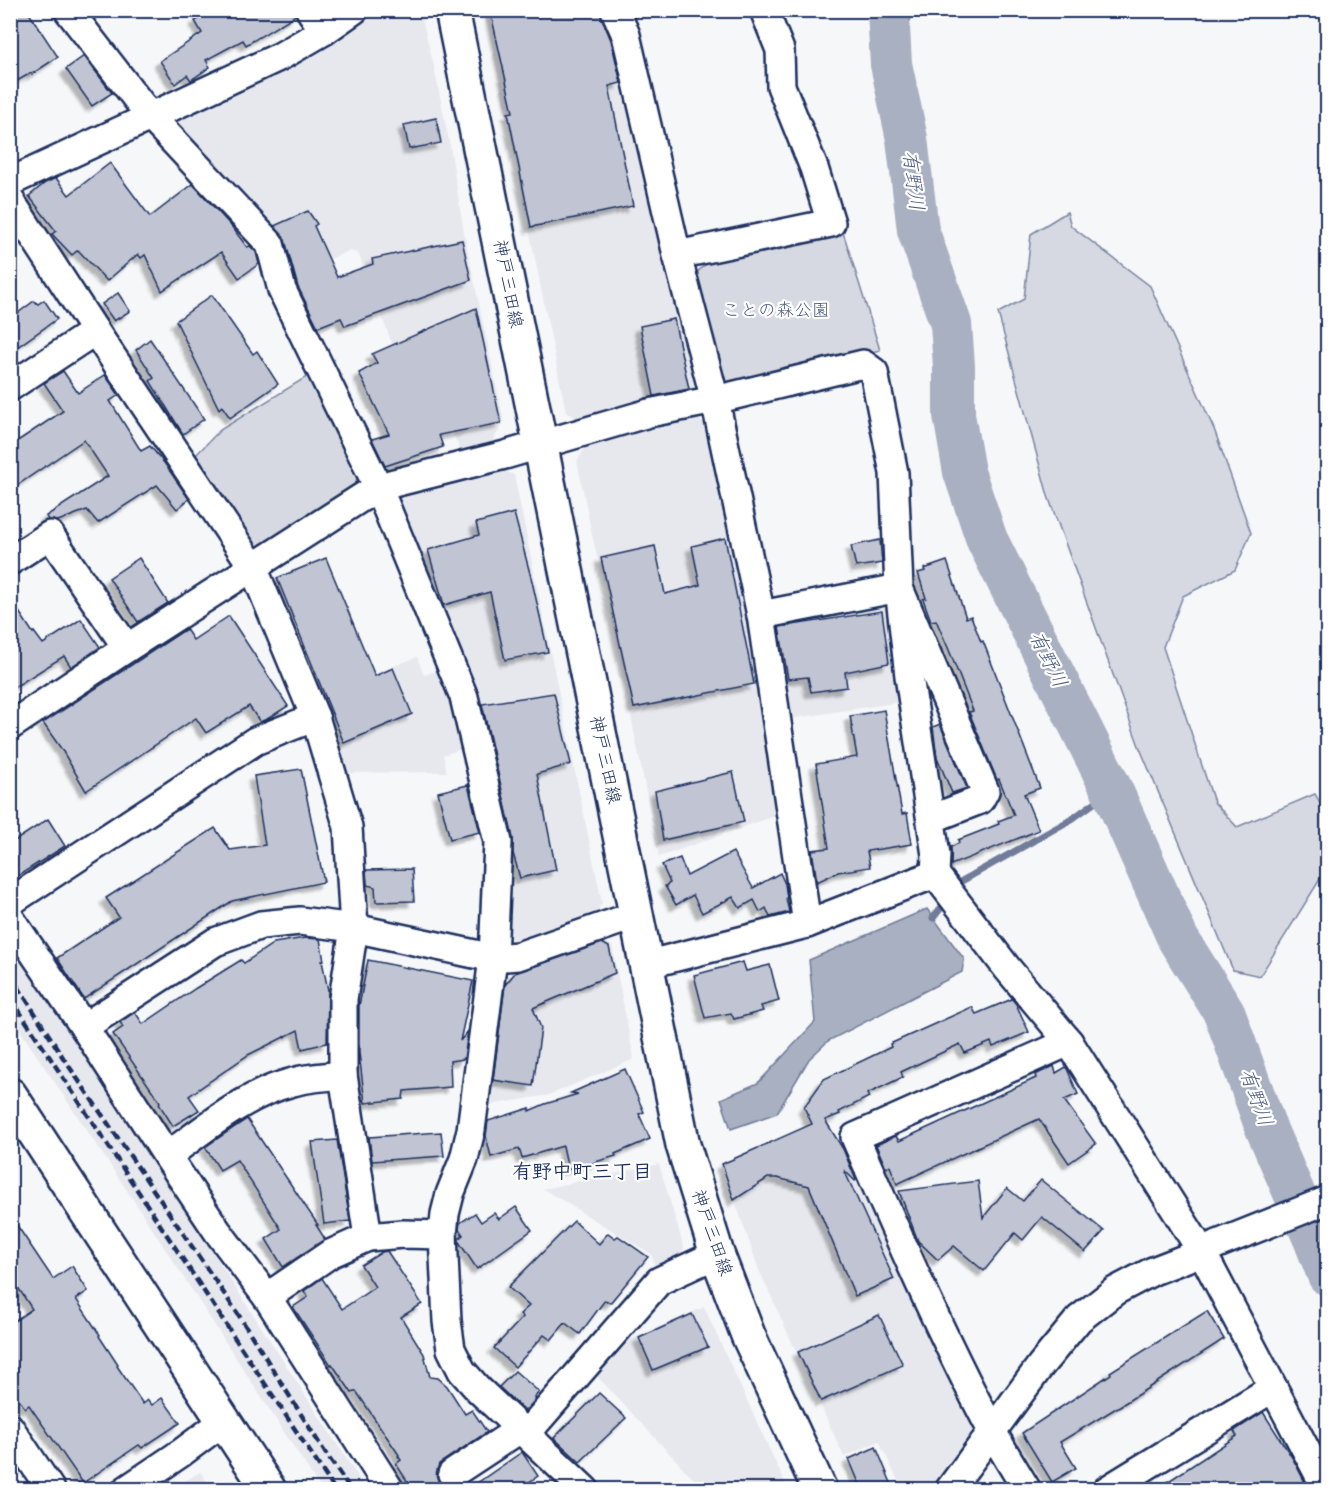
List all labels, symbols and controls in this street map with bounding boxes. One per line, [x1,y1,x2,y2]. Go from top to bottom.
water label: 有野川 [892,149,932,213]
street label: 神戸三田線 [484,237,530,331]
park label: ことの森公園 [722,297,830,326]
water label: 有野川 [1019,626,1075,694]
street label: 神戸三田線 [580,713,628,807]
water label: 有野川 [1230,1064,1280,1132]
district label: 有野中町三丁目 [512,1157,652,1189]
street label: 神戸三田線 [683,1186,739,1280]

